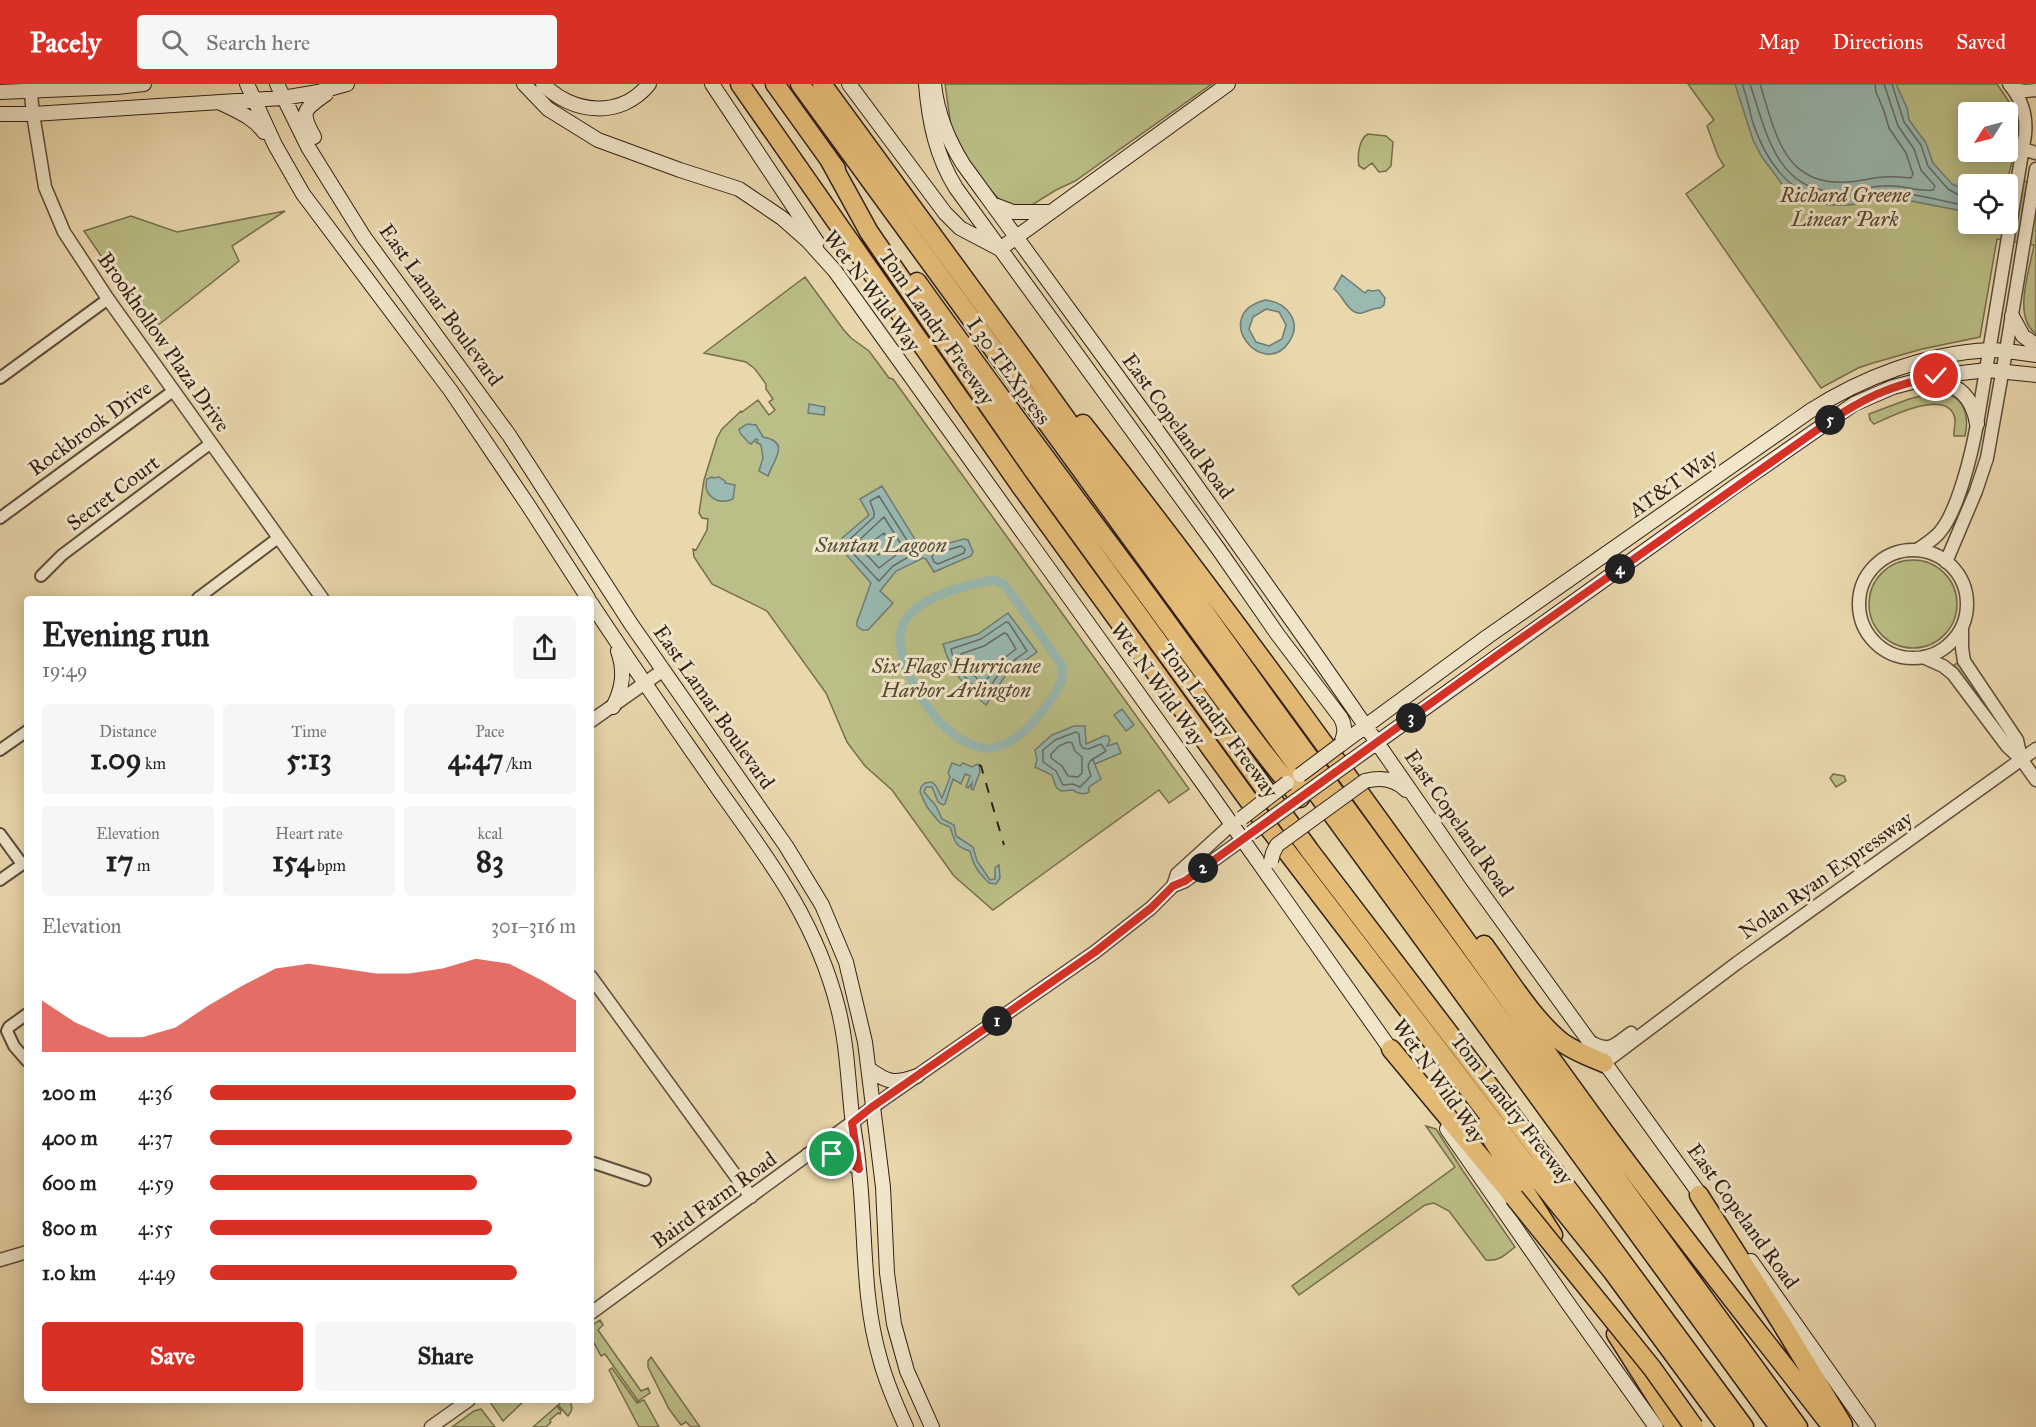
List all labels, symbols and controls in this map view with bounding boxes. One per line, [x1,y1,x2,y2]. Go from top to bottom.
search box [137,15,557,69]
text: Pacely [30,25,101,60]
icon: search [158,26,191,59]
text: Search here [206,29,310,56]
text: Map [1759,29,1800,55]
text: Directions [1833,29,1923,55]
text: Saved [1956,29,2006,55]
north arrow [1958,102,2018,162]
map controls [1958,102,2018,234]
button: locate [1958,174,2018,234]
park label: Richard Greene Linear Park [1779,182,1911,232]
street label: East Lamar Boulevard [373,219,509,392]
street label: Wet N Wild Way [818,225,927,358]
street label: Tom Landry Freeway [873,244,1001,411]
street label: Brookhollow Plaza Drive [92,247,236,437]
street label: I 30 TEXpress [961,312,1057,430]
street label: East Copeland Road [1116,348,1240,504]
pin [1910,350,1961,401]
icon: check [1919,359,1952,392]
street label: Rockbrook Drive [23,374,157,481]
pin: 5 [1815,405,1845,435]
text: 5 [1826,410,1834,429]
street label: AT&T Way [1623,442,1723,523]
street label: Secret Court [61,449,165,536]
water label: Suntan Lagoon [814,531,947,558]
pin: 4 [1605,554,1635,584]
text: 4 [1616,559,1624,578]
text: Evening run [42,615,209,655]
button: share [513,616,576,679]
street label: Wet N Wild Way [1105,617,1212,752]
street label: East Lamar Boulevard [648,620,781,794]
street label: Tom Landry Freeway [1154,639,1284,804]
park label: Six Flags Hurricane Harbor Arlington [871,653,1041,703]
text: 19:49 [42,658,87,682]
pin: 3 [1396,703,1426,733]
text: 3 [1408,708,1414,727]
text: Distance [99,722,157,741]
text: Time [291,722,327,741]
text: Pace [475,722,505,741]
text: 1.09 [90,741,142,777]
text: 5:13 [286,741,332,777]
text: 4:47 [448,741,504,777]
street label: East Copeland Road [1399,744,1520,902]
text: km [142,754,166,773]
text: /km [504,754,532,773]
street label: Nolan Ryan Expressway [1734,805,1919,945]
text: Elevation [96,824,160,843]
text: Heart rate [275,824,343,843]
text: kcal [477,824,503,843]
text: 17 [106,843,133,879]
text: 154 [272,843,313,879]
text: 83 [476,843,504,879]
pin: 2 [1188,853,1218,883]
text: m [133,856,150,875]
text: bpm [313,856,346,875]
text: 2 [1199,858,1207,877]
text: Elevation [42,914,121,938]
text: 301–316 m [491,914,576,938]
pin: 1 [982,1006,1012,1036]
text: 1 [994,1011,1000,1030]
street label: Wet N Wild Way [1387,1014,1492,1149]
street label: Tom Landry Freeway [1445,1028,1580,1191]
text: 200 m [42,1081,96,1105]
text: 4:36 [138,1081,172,1105]
text: 400 m [42,1126,98,1150]
text: 4:37 [138,1126,173,1150]
pin [806,1128,857,1179]
icon: arrive [815,1137,848,1170]
street label: East Copeland Road [1681,1138,1805,1294]
street label: Baird Farm Road [646,1146,782,1254]
text: 600 m [42,1171,97,1195]
text: 4:59 [138,1171,174,1195]
text: 800 m [42,1216,97,1240]
text: 4:55 [138,1216,173,1240]
text: 1.0 km [42,1261,96,1285]
text: 4:49 [138,1261,176,1285]
button: Save [42,1322,303,1391]
button: Share [315,1322,576,1391]

